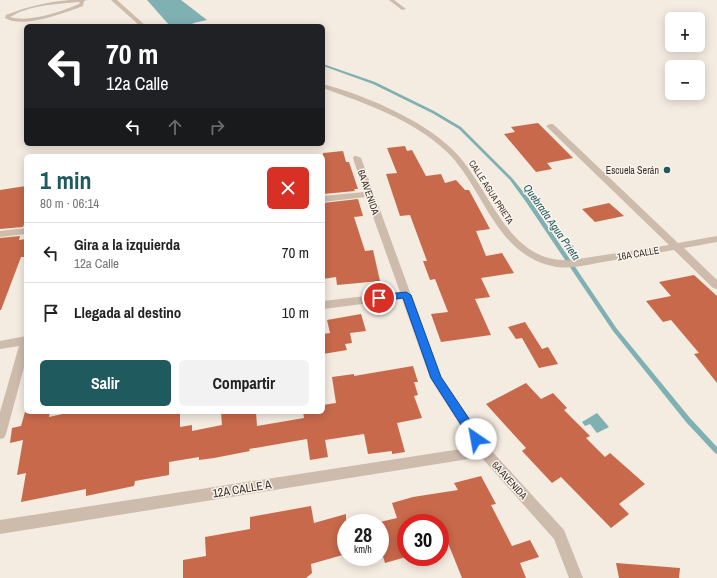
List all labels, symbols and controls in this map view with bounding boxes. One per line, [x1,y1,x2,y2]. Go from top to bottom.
map controls [665,12,705,100]
button: + [665,12,705,52]
text: 70 m [106,35,158,73]
icon: left [40,40,92,92]
button: − [665,60,705,100]
text: 12a Calle [106,71,168,96]
icon: left [122,116,144,138]
icon: ahead [164,116,186,138]
icon: right [206,116,228,138]
street label: CALLE AGUA PRIETA [466,158,516,226]
text: 1 min [40,164,91,196]
place label: Escuela Serán [606,164,659,177]
marker: Escuela Serán [662,165,672,175]
button: close [267,167,309,209]
street label: 6A AVENIDA [355,168,382,217]
water label: Quebrada Agua Prieta [521,181,583,263]
text: 80 m · 06:14 [40,195,99,212]
text: Gira a la izquierda [74,234,180,255]
icon: left [40,242,62,264]
text: 70 m [282,242,309,263]
street label: 16A CALLE [616,243,660,264]
text: 12a Calle [74,255,119,272]
pin [362,281,396,315]
icon: arrive [368,287,390,309]
icon: arrive [40,302,62,324]
text: Llegada al destino [74,302,181,323]
text: 10 m [282,302,309,323]
button: Salir [40,360,171,406]
button: Compartir [179,360,309,406]
position arrow [455,418,497,460]
street label: 6A AVENIDA [489,459,530,502]
street label: 12A CALLE A [211,476,273,502]
speed limit sign: 30 [397,514,449,566]
text: 28 [354,521,372,548]
text: km/h [354,543,372,556]

